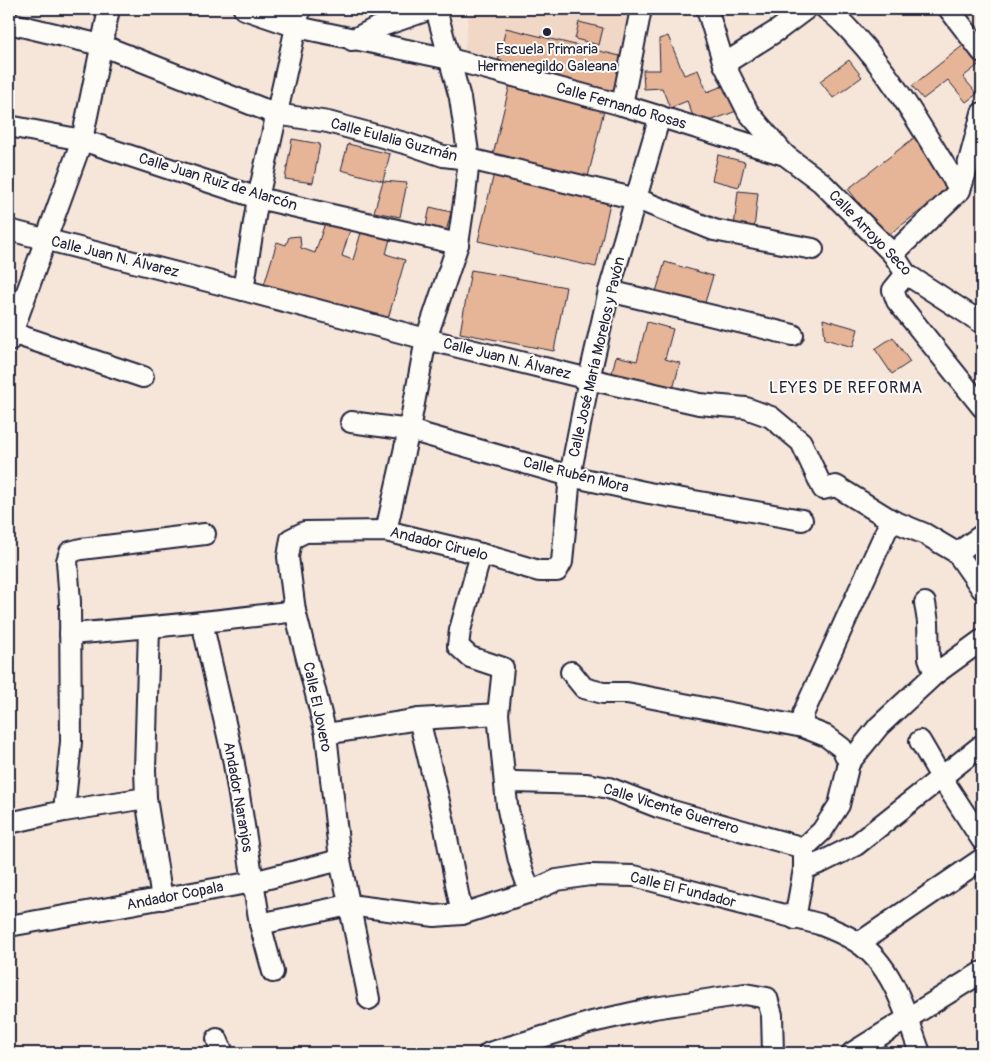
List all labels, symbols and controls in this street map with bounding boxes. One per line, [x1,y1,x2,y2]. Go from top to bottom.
marker: Escuela Primaria Hermenegildo Galeana [541,26,553,38]
place label: Escuela Primaria Hermenegildo Galeana [477,40,617,76]
street label: Calle Fernando Rosas [554,78,688,134]
street label: Calle Eulalia Guzmán [329,114,459,166]
street label: Calle Juan Ruiz de Alarcón [136,149,300,215]
street label: Calle Arroyo Seco [824,186,916,280]
street label: Calle Juan N. Álvarez [49,232,181,282]
street label: Calle José María Morelos y Pavón [565,255,629,459]
street label: Calle Juan N. Álvarez [441,334,573,384]
district label: LEYES DE REFORMA [769,378,923,398]
street label: Calle Rubén Mora [521,453,631,497]
street label: Andador Ciruelo [388,523,490,565]
street label: Calle El Jovero [298,660,336,754]
street label: Andador Naranjos [219,740,257,854]
street label: Calle Vicente Guerrero [601,779,741,839]
street label: Calle El Fundador [628,868,739,912]
street label: Andador Copala [125,877,225,915]

